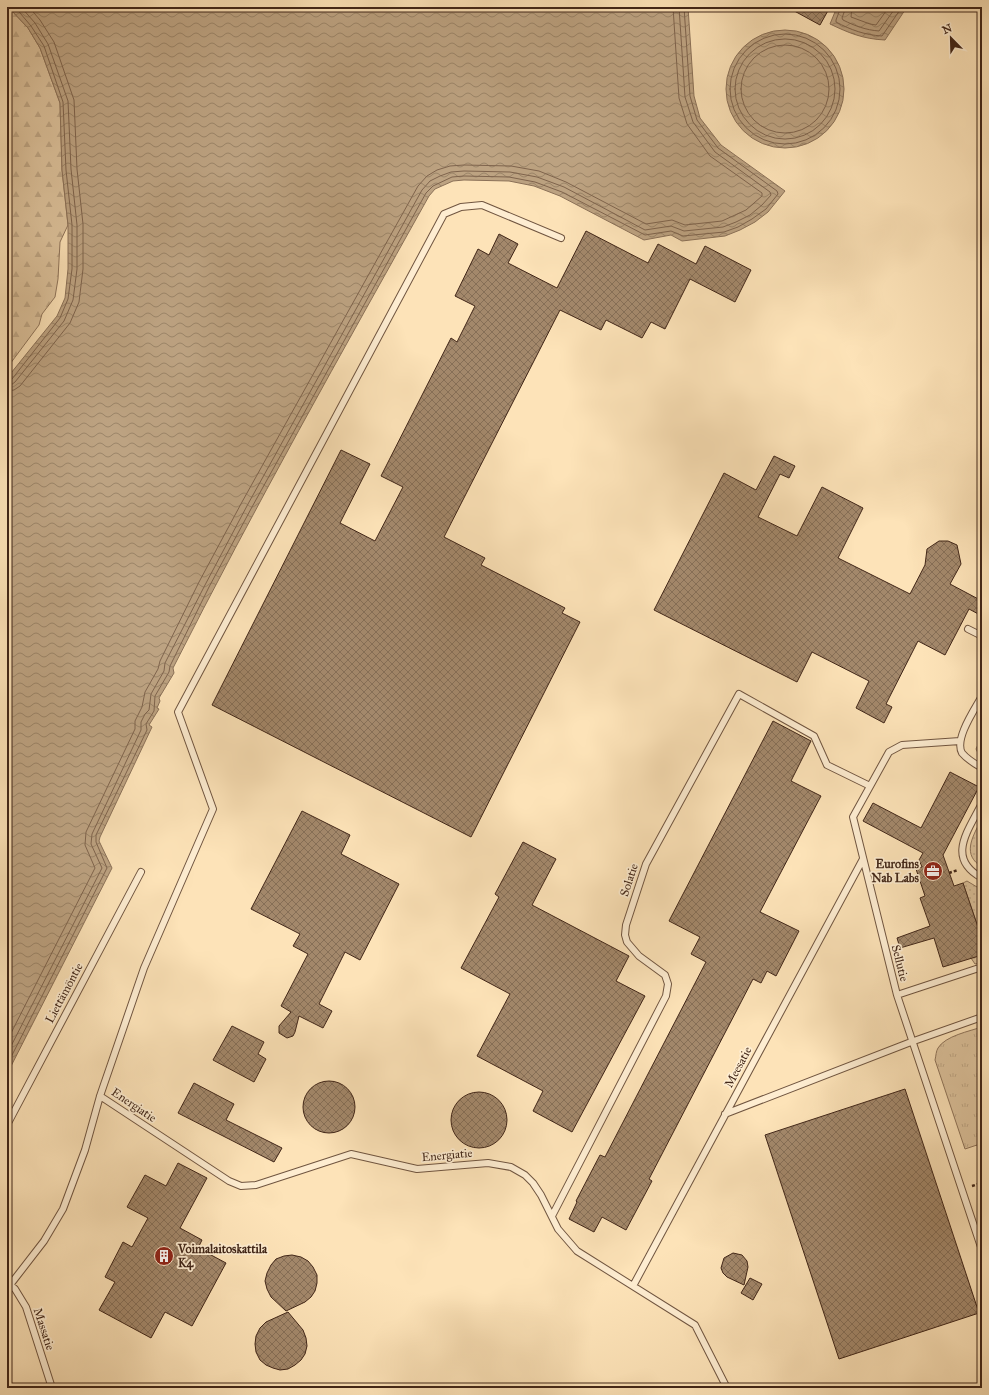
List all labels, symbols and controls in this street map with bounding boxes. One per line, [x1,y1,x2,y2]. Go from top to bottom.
north arrow [931,18,971,58]
text: N [940,21,955,37]
place label: Eurofins Nab Labs [871,857,920,885]
office icon: Eurofins Nab Labs [922,860,944,882]
street label: Solatie [617,862,641,898]
street label: Sellutie [889,943,911,983]
street label: Liettämöntie [42,961,86,1025]
street label: Meesatie [721,1044,755,1090]
street label: Energiatie [108,1085,159,1126]
street label: Energiatie [421,1146,473,1165]
place label: Voimalaitoskattila K4 [177,1242,268,1271]
building icon: Voimalaitoskattila K4 [153,1245,175,1267]
street label: Massatie [31,1306,57,1352]

